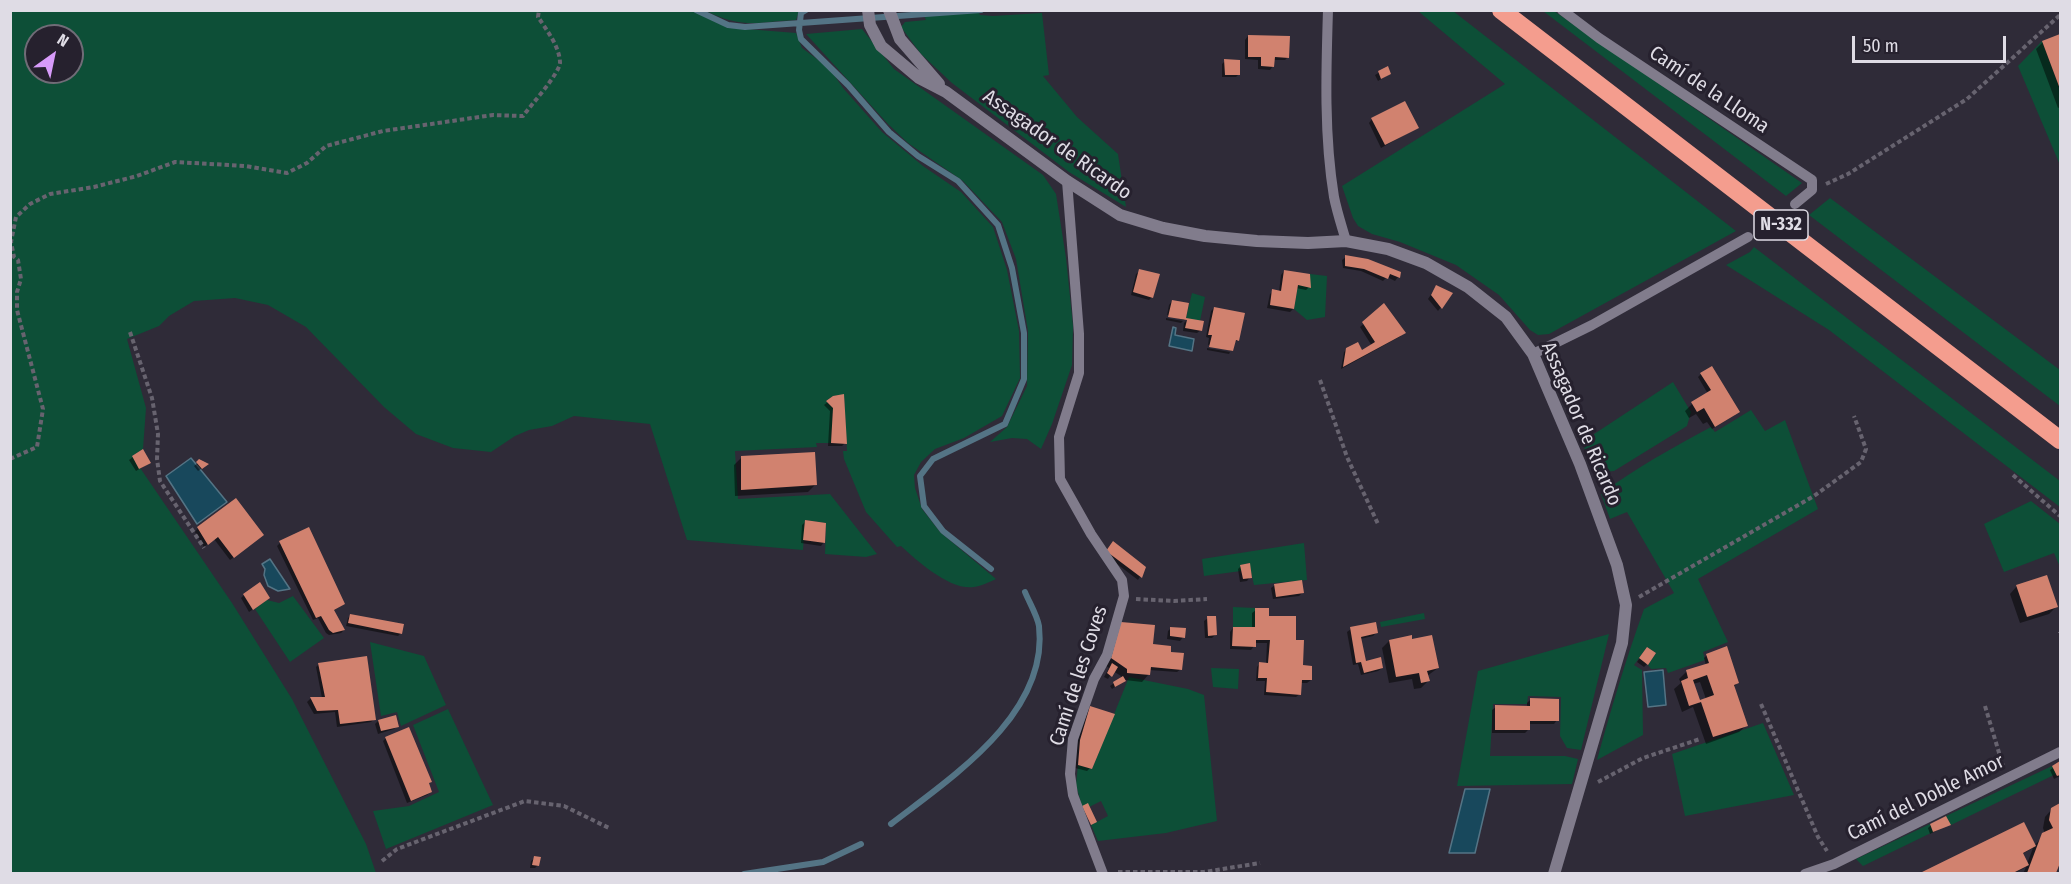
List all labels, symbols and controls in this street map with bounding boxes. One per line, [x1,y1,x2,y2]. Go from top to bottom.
north arrow [24,24,84,84]
scale bar [1855,24,2010,62]
text: N [54,30,72,51]
text: 50 m [1863,35,1899,57]
street label: Camí de la Lloma [1645,41,1773,139]
street label: Assagador de Ricardo [978,85,1136,205]
road number: N-332 [1754,210,1808,240]
street label: Assagador de Ricardo [1536,338,1626,510]
street label: Camí de les Coves [1045,603,1113,749]
street label: Camí del Doble Amor [1844,750,2008,846]

